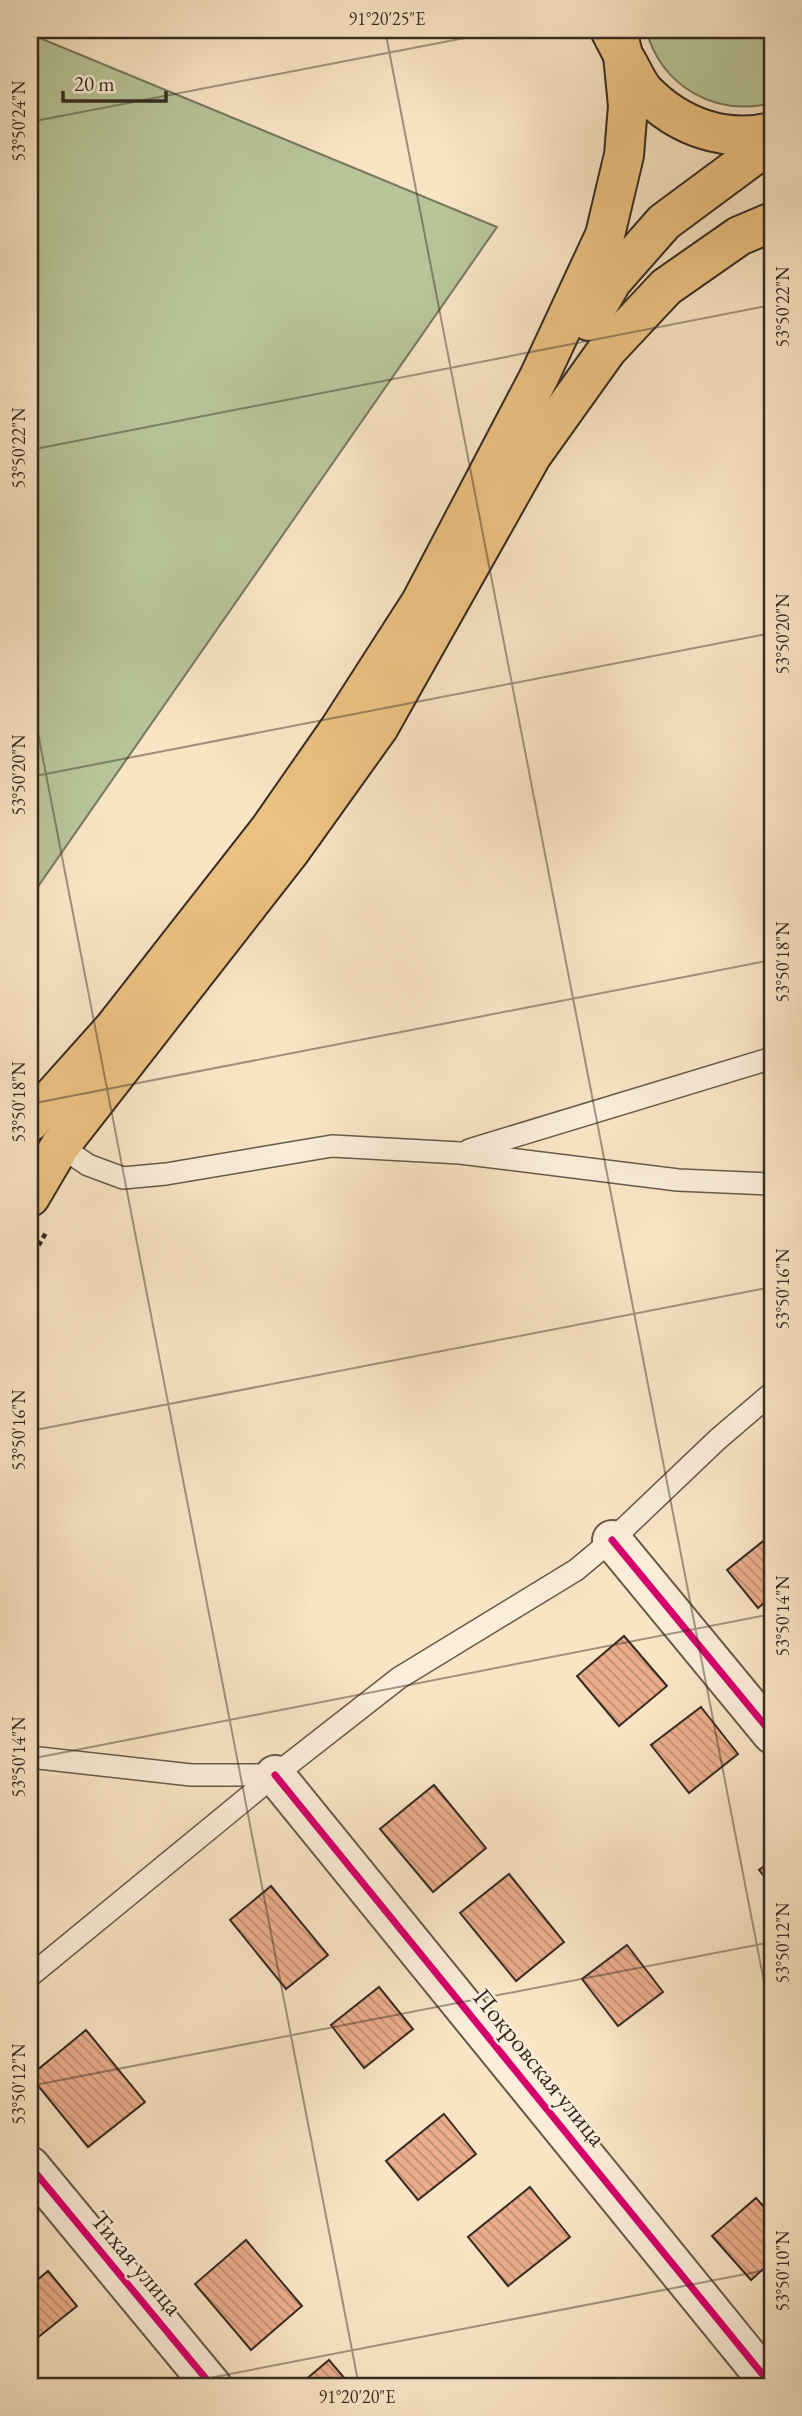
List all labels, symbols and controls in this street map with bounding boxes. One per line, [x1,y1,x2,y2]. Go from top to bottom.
text: 91°20'25"E [349,7,425,30]
scale bar [63,60,166,104]
text: 20 m [74,70,115,97]
text: 53°50'24"N [7,80,30,161]
text: 53°50'22"N [771,266,794,347]
text: 53°50'22"N [7,407,30,488]
text: 53°50'20"N [771,593,794,674]
text: 53°50'20"N [7,734,30,815]
text: 53°50'18"N [771,921,794,1002]
text: 53°50'18"N [7,1061,30,1142]
text: 53°50'16"N [771,1248,794,1329]
text: 53°50'16"N [7,1389,30,1470]
text: 53°50'14"N [771,1575,794,1656]
text: 53°50'14"N [7,1716,30,1797]
text: 53°50'12"N [771,1902,794,1983]
street label: Покровская улица [466,1981,615,2154]
text: 53°50'12"N [7,2043,30,2124]
street label: Тихая улица [83,2203,191,2323]
text: 53°50'10"N [771,2230,794,2311]
text: 91°20'20"E [319,2385,395,2408]

